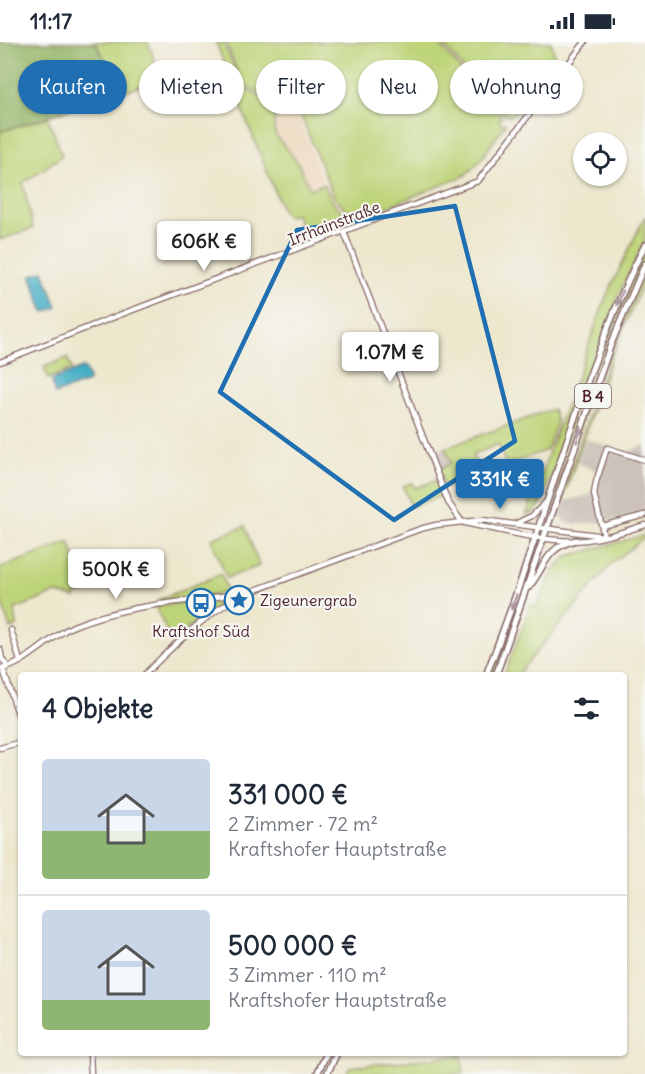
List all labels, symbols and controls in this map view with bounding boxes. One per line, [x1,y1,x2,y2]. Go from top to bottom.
text: 11:17 [30,7,72,35]
chip: Kaufen [18,60,127,114]
chip: Mieten [139,60,244,114]
chip: Filter [256,60,346,114]
chip: Neu [358,60,438,114]
chip: Wohnung [450,60,583,114]
map controls [573,132,627,186]
button: locate [573,132,627,186]
street label: Irrhainstraße [285,196,383,250]
pin: 606K € [155,221,253,272]
text: 606K € [171,228,237,253]
one-way arrow [615,289,624,307]
pin: 1.07M € [335,332,445,383]
text: 1.07M € [356,339,424,364]
road number: B 4 [575,384,611,408]
one-way arrow [575,426,585,444]
pin: 331K € [451,459,549,510]
text: 331K € [470,466,530,491]
pin: 500K € [67,549,165,600]
text: 500K € [82,556,150,581]
place icon: Zigeunergrab [223,584,255,616]
bus stop icon: Kraftshof Süd [185,587,217,619]
place label: Zigeunergrab [260,590,357,610]
one-way arrow [508,593,518,611]
place label: Kraftshof Süd [152,621,250,641]
text: 4 Objekte [42,692,153,725]
icon: filters [570,692,603,725]
text: 331 000 € [228,778,348,811]
icon: home [90,783,162,855]
text: 2 Zimmer · 72 m² [228,811,378,836]
text: Kraftshofer Hauptstraße [228,836,447,861]
text: 500 000 € [228,929,358,962]
icon: home [90,934,162,1006]
text: 3 Zimmer · 110 m² [228,962,387,987]
text: Kraftshofer Hauptstraße [228,987,447,1012]

